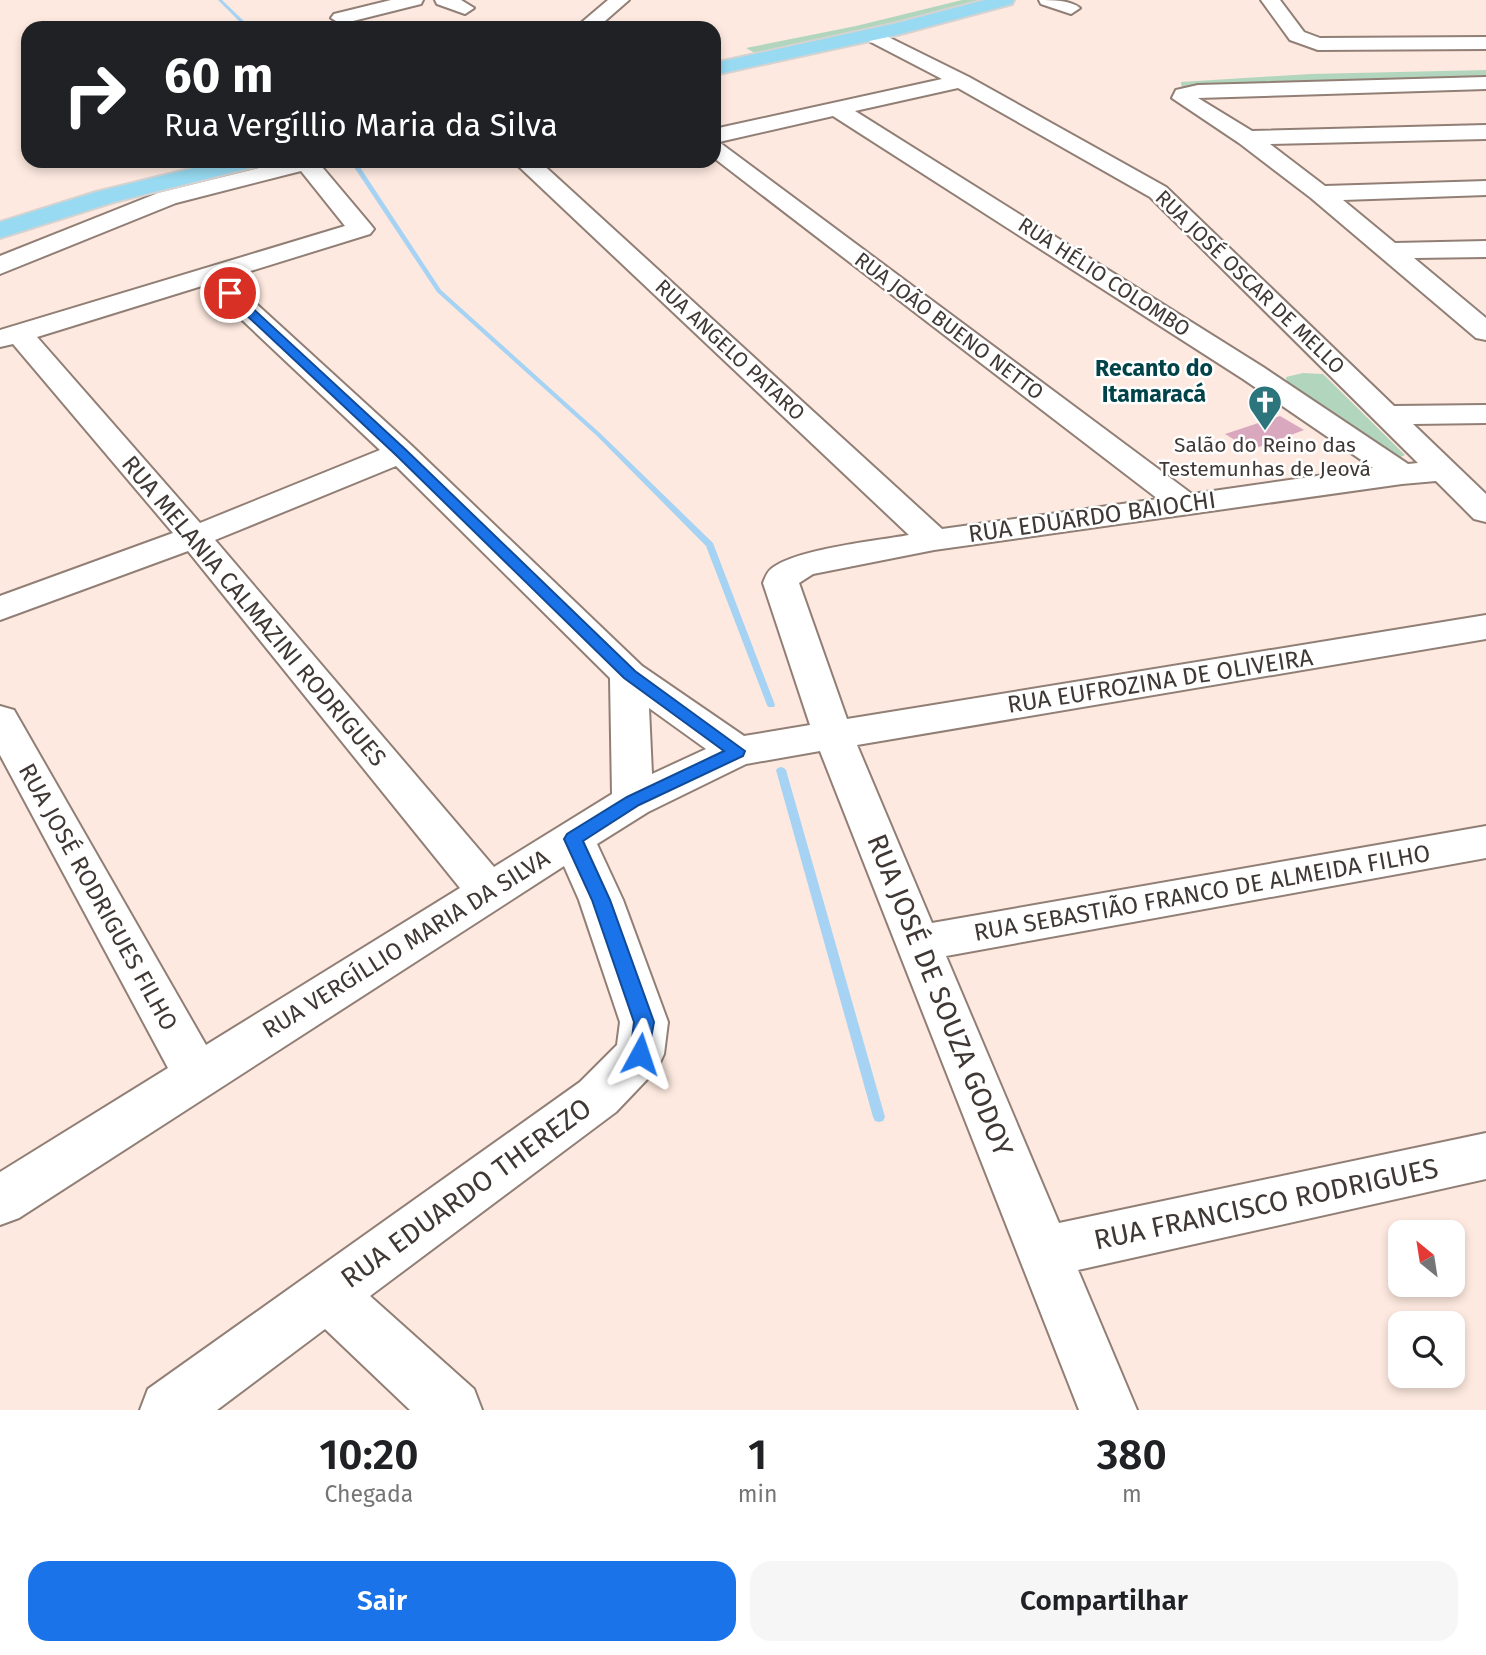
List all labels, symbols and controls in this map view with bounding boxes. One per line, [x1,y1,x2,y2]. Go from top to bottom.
text: 60 m [164,46,273,105]
icon: right [49,49,140,140]
text: Rua Vergíllio Maria da Silva [164,106,558,144]
street label: RUA JOSÉ OSCAR DE MELLO [1150,185,1350,379]
street label: RUA HÉLIO COLOMBO [1013,212,1195,342]
street label: RUA JOÃO BUENO NETTO [849,246,1049,406]
pin [200,263,260,323]
icon: arrive [211,274,249,312]
street label: RUA ANGELO PATARO [650,274,810,426]
district label: Recanto do Itamaracá [1095,354,1213,408]
church icon: Salão do Reino das Testemunhas de Jeová [1246,383,1284,432]
place label: Salão do Reino das Testemunhas de Jeová [1159,432,1371,482]
street label: RUA MELANIA CALMAZINI RODRIGUES [116,450,392,772]
street label: RUA EDUARDO BAIOCHI [967,486,1217,548]
street label: RUA EUFROZINA DE OLIVEIRA [1005,643,1315,719]
street label: RUA JOSÉ RODRIGUES FILHO [13,758,184,1035]
street label: RUA JOSÉ DE SOUZA GODOY [860,829,1020,1161]
street label: RUA SEBASTIÃO FRANCO DE ALMEIDA FILHO [972,839,1432,947]
street label: RUA VERGÍLLIO MARIA DA SILVA [257,843,555,1044]
position arrow [603,1017,677,1091]
street label: RUA EDUARDO THEREZO [335,1091,597,1295]
street label: RUA FRANCISCO RODRIGUES [1091,1151,1441,1257]
north arrow [1388,1220,1465,1297]
map controls [1388,1220,1465,1388]
button: search [1388,1311,1465,1388]
text: 10:20 [319,1430,419,1480]
text: 1 [748,1430,767,1480]
text: 380 [1097,1430,1167,1480]
text: Chegada [324,1480,413,1508]
text: min [738,1480,778,1508]
text: m [1122,1480,1142,1508]
button: Sair [28,1561,736,1641]
button: Compartilhar [750,1561,1458,1641]

